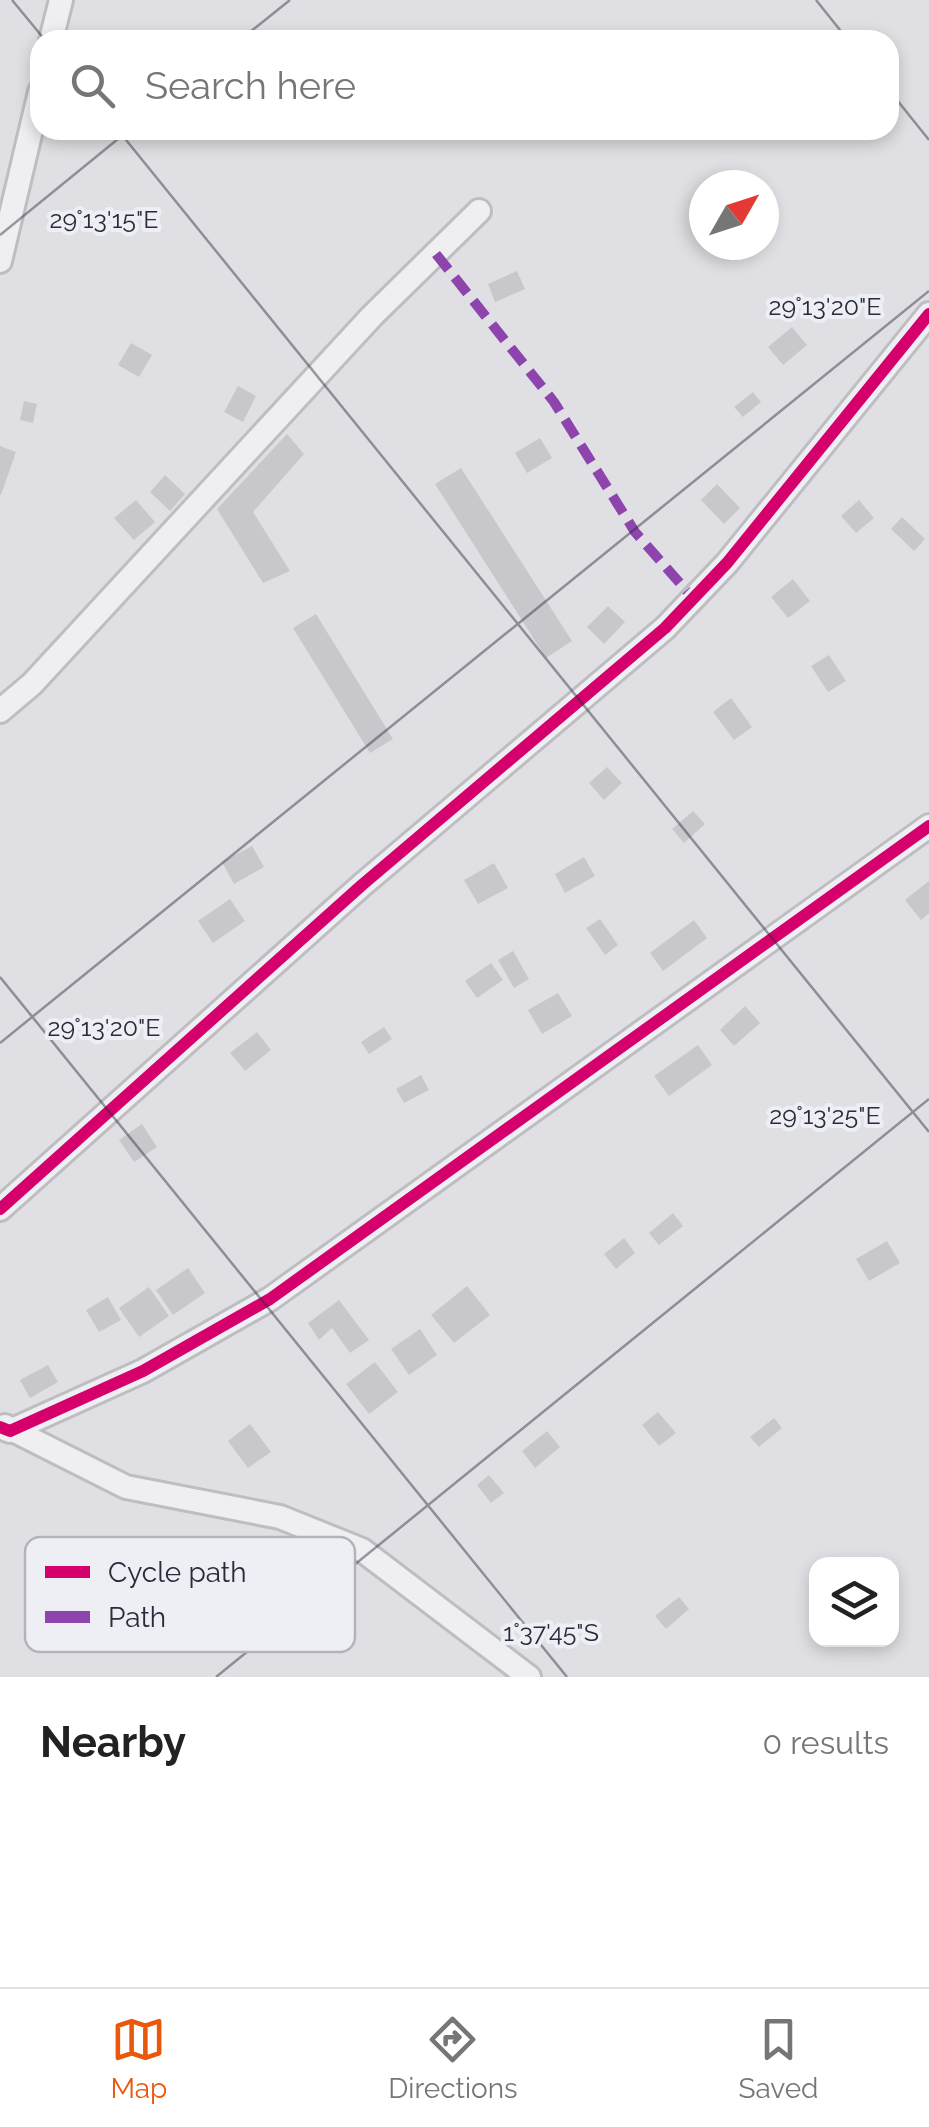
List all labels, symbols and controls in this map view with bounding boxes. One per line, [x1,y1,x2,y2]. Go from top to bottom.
search box [30,30,899,140]
icon: search [65,58,120,113]
text: Search here [145,63,356,108]
north arrow [689,170,779,260]
text: 29°13'15"E [49,204,159,234]
text: 29°13'20"E [769,291,881,321]
text: 29°13'20"E [48,1012,160,1042]
text: 29°13'25"E [769,1100,881,1130]
legend [25,1537,355,1652]
text: Cycle path [108,1556,247,1589]
map controls [809,1557,899,1647]
button: layers [809,1557,899,1647]
text: Path [108,1601,166,1634]
text: 1°37'45"S [503,1617,599,1647]
text: Nearby [40,1718,186,1767]
text: 0 results [762,1724,889,1761]
tab: Map [110,2012,167,2105]
tab: Directions [388,2012,518,2105]
tab: Saved [738,2012,819,2105]

